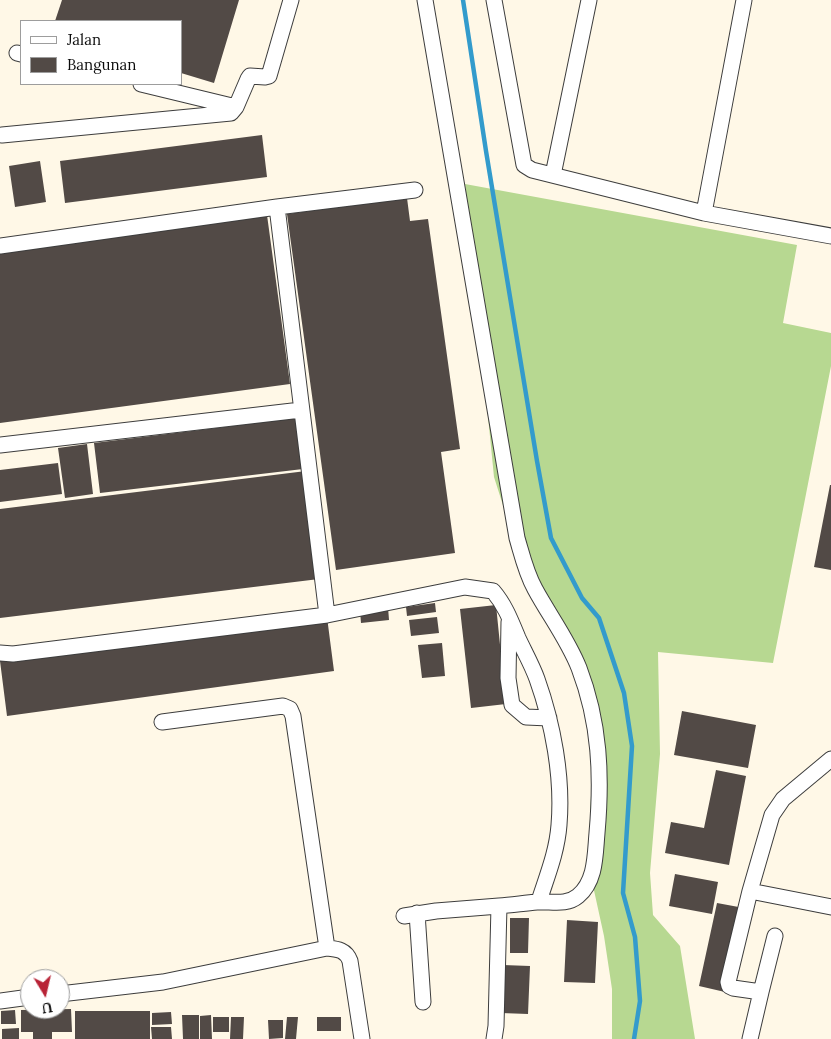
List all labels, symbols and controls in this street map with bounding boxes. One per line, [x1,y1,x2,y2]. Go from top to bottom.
legend [20,20,182,85]
text: Jalan [67,30,101,49]
text: Bangunan [67,55,136,74]
north arrow [20,969,70,1019]
text: U [41,998,54,1018]

